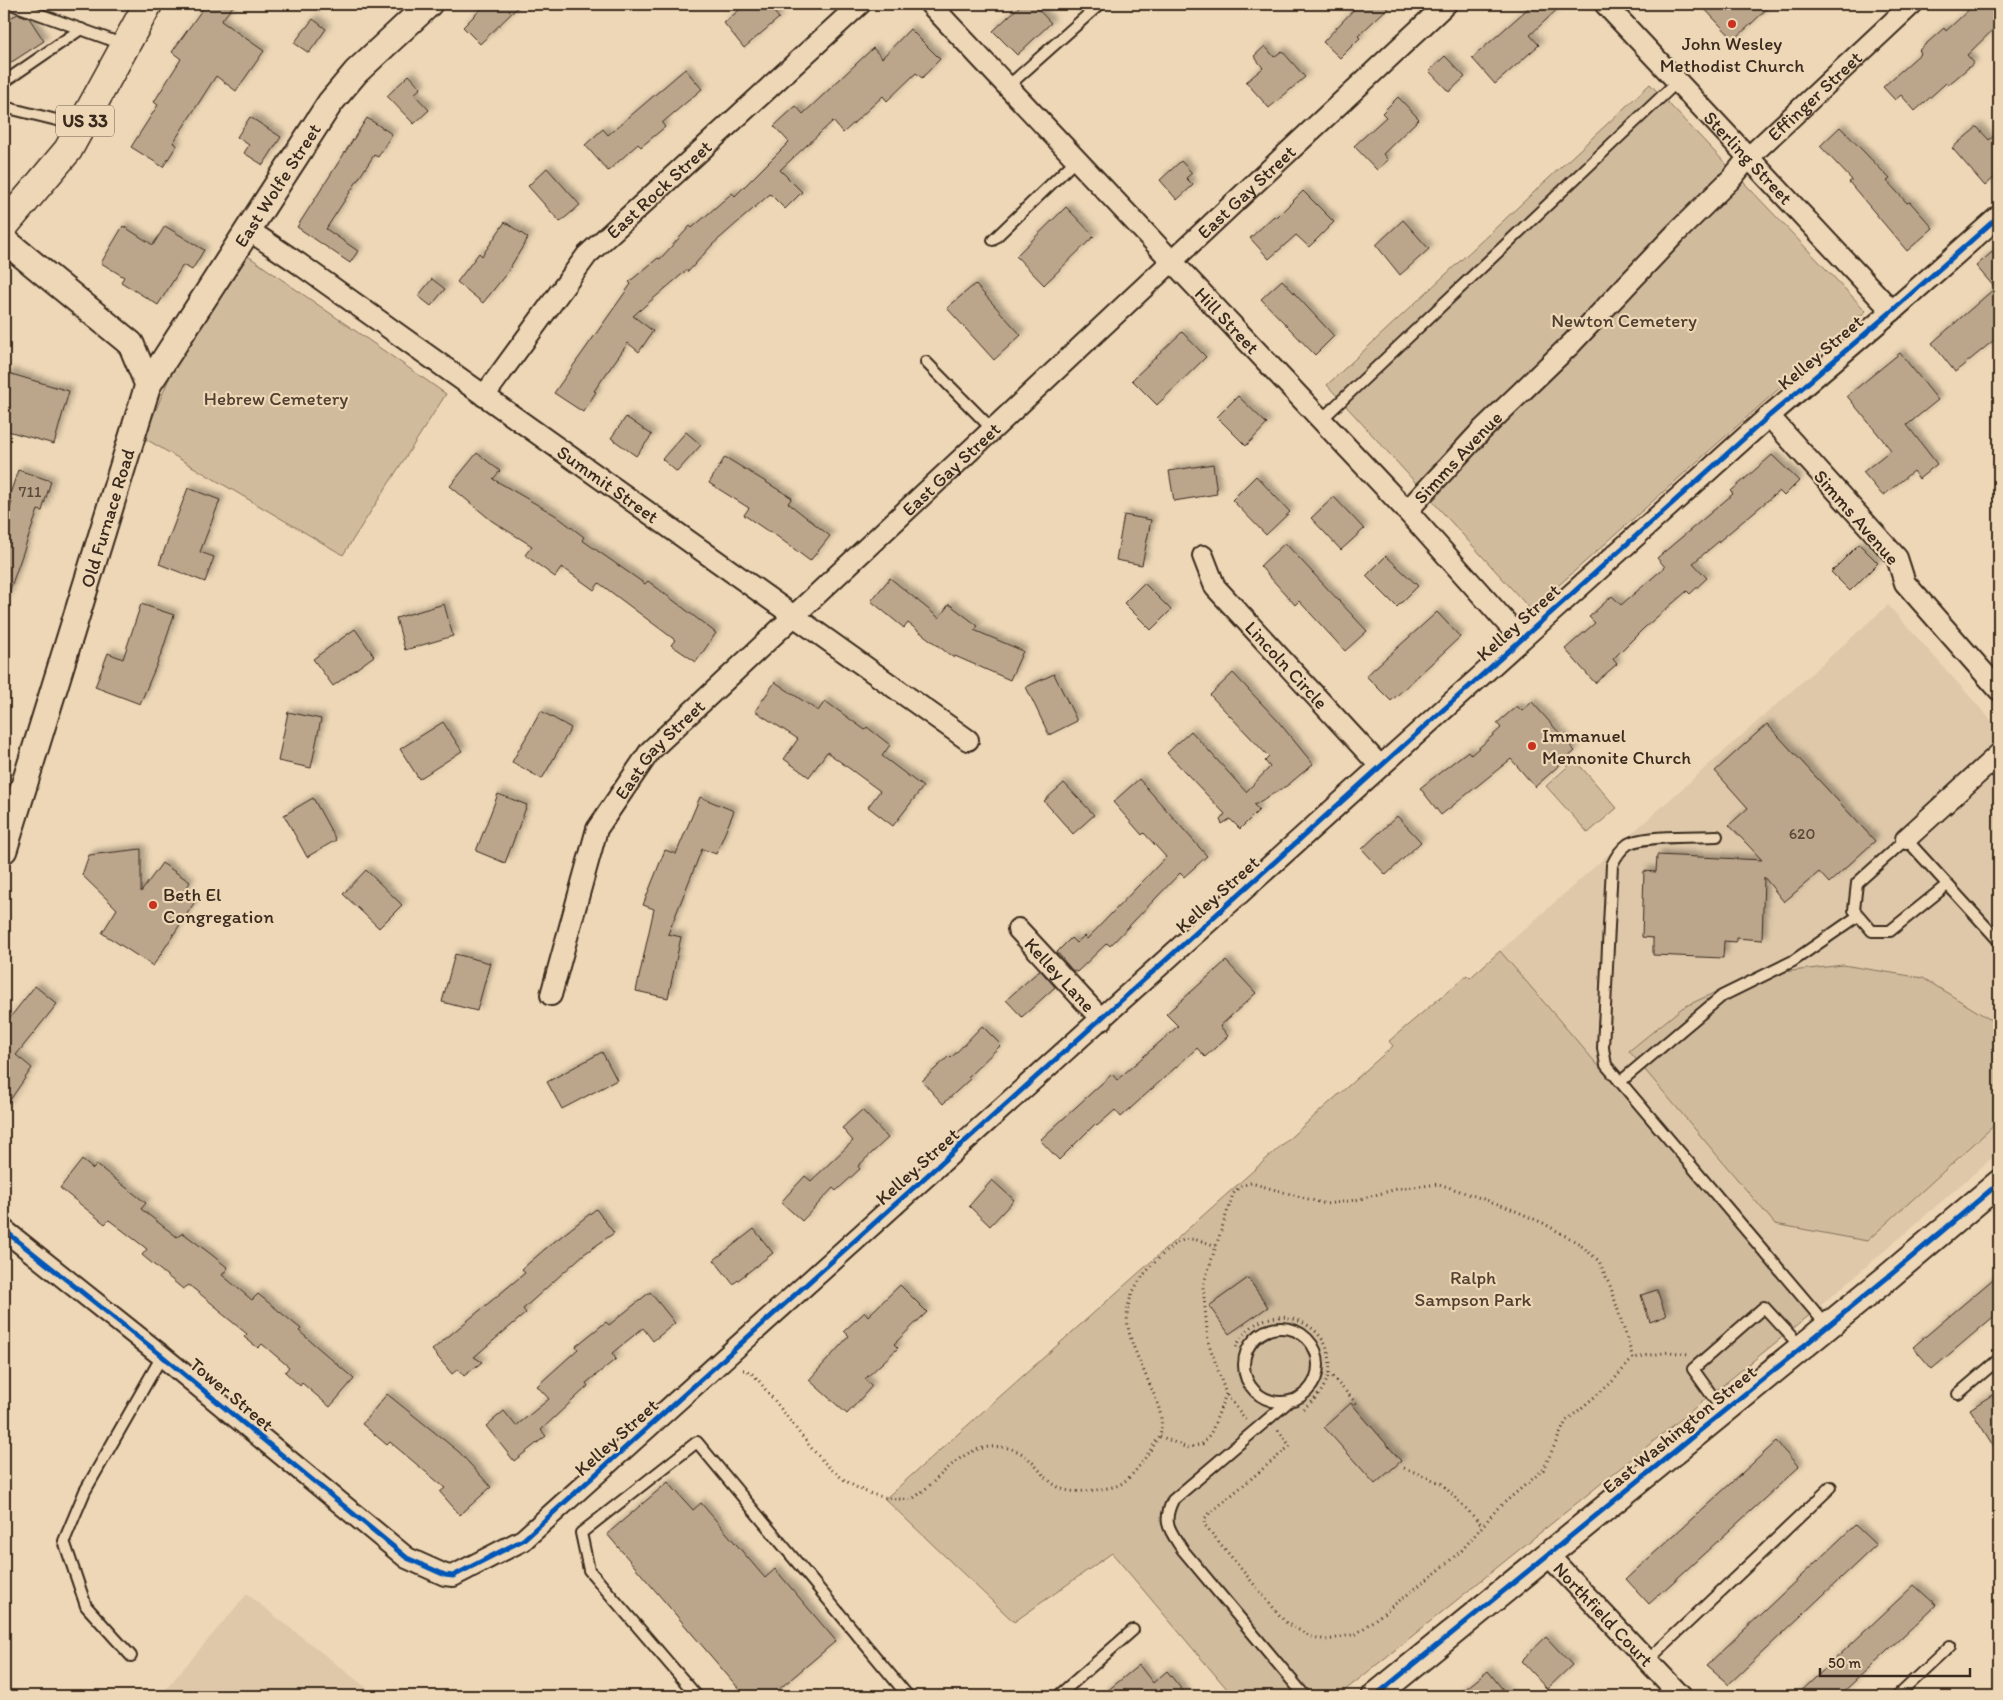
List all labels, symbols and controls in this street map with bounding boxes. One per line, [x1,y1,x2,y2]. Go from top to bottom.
marker: John Wesley Methodist Church [1726,18,1738,30]
place label: John Wesley Methodist Church [1660,32,1804,77]
street label: Effinger Street [1763,46,1867,146]
road number: US 33 [56,105,114,136]
street label: Sterling Street [1699,106,1797,209]
street label: East Wolfe Street [229,119,326,252]
street label: East Rock Street [602,135,717,244]
street label: East Gay Street [1192,140,1300,244]
street label: Hill Street [1190,282,1264,359]
park label: Newton Cemetery [1551,309,1697,332]
street label: Kelley Street [1773,310,1868,395]
park label: Hebrew Cemetery [204,387,348,410]
street label: Simms Avenue [1409,406,1507,509]
street label: East Gay Street [897,417,1005,521]
street label: Summit Street [553,440,663,528]
street label: Old Furnace Road [75,445,140,590]
street label: Simms Avenue [1809,465,1904,570]
house number: 711 [19,482,42,501]
street label: Kelley Street [1472,579,1565,666]
street label: Lincoln Circle [1240,616,1333,714]
street label: East Gay Street [610,695,710,804]
place label: Immanuel Mennonite Church [1542,724,1691,769]
marker: Immanuel Mennonite Church [1526,740,1538,752]
house number: 620 [1789,824,1815,843]
street label: Kelley Street [1171,851,1264,938]
place label: Beth El Congregation [163,883,274,928]
marker: Beth El Congregation [147,899,159,911]
street label: Kelley Lane [1020,933,1100,1017]
street label: Kelley Street [871,1123,964,1210]
park label: Ralph Sampson Park [1415,1266,1532,1311]
street label: Tower Street [185,1353,278,1436]
street label: East Washington Street [1598,1360,1761,1498]
street label: Kelley Street [570,1394,663,1481]
street label: Northfield Court [1548,1557,1658,1671]
scale bar [1820,1645,1970,1677]
text: 50 m [1828,1654,1861,1672]

